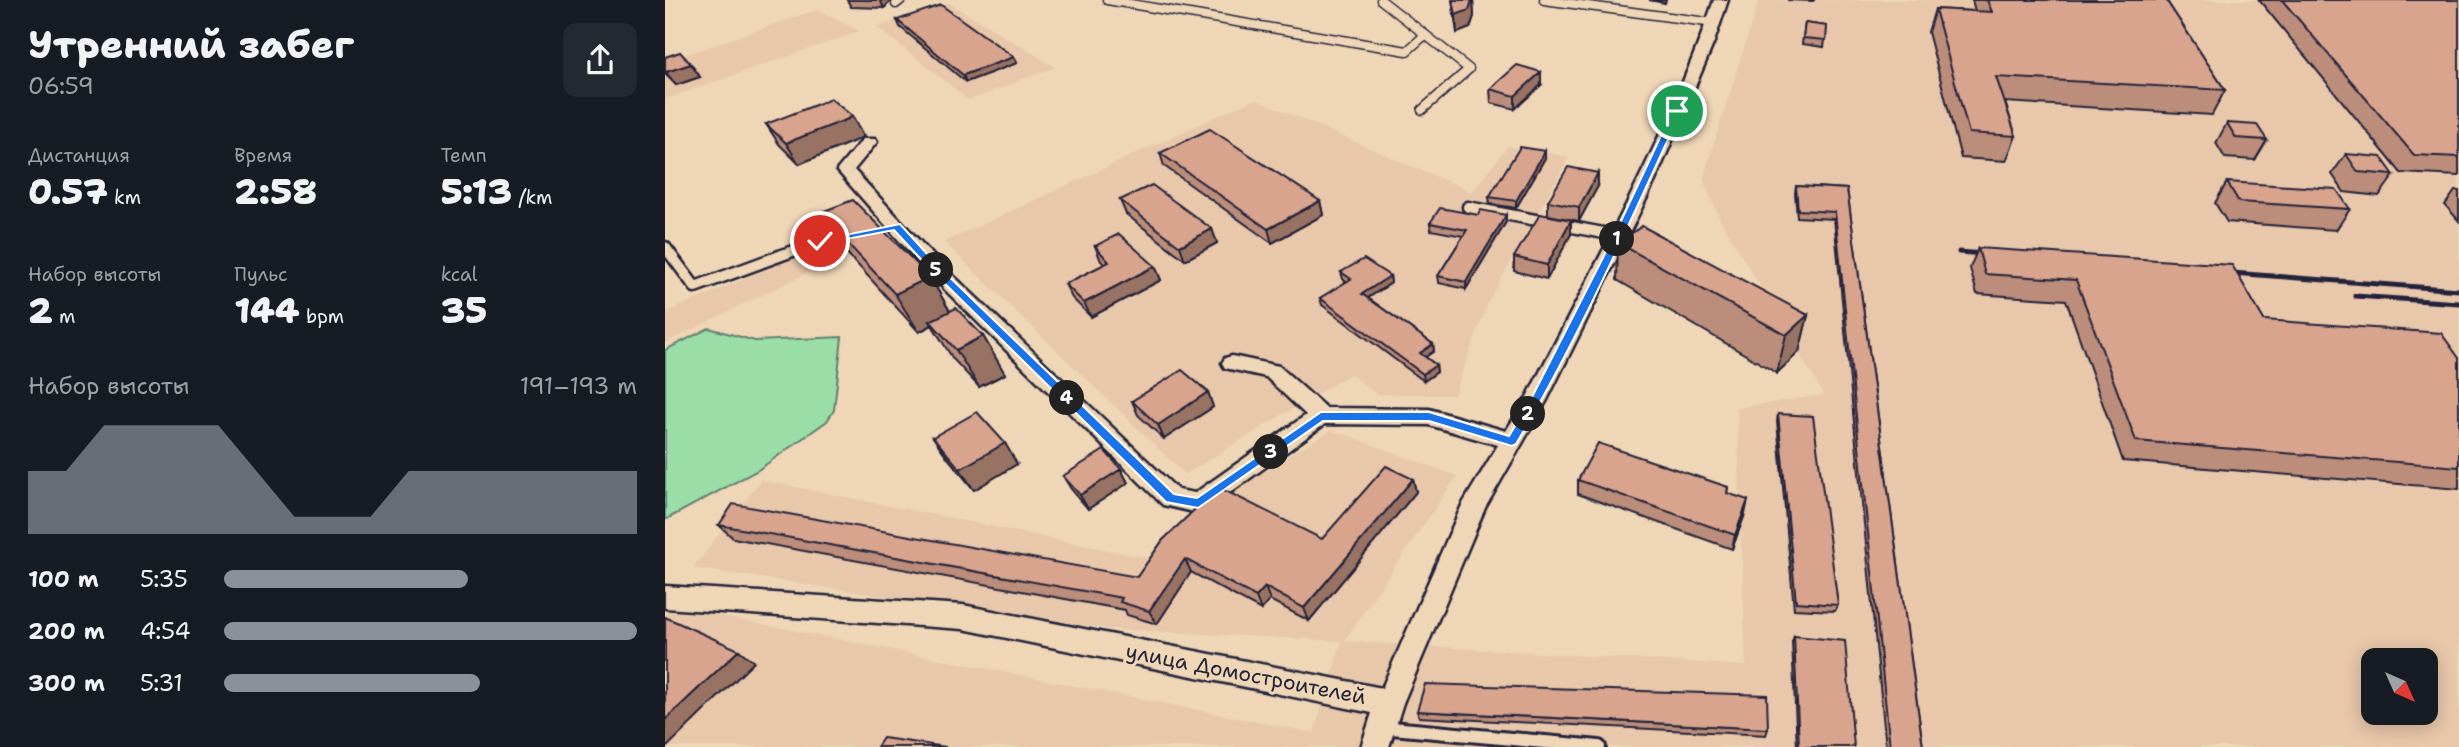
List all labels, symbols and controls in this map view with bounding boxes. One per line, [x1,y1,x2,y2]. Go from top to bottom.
text: Утренний забег [28,19,354,70]
button: share [563,23,637,97]
text: 06:59 [28,71,94,101]
pin [1647,81,1707,141]
icon: arrive [1658,92,1696,130]
text: Дистанция [28,143,130,168]
text: Время [234,143,292,168]
text: Темп [441,143,487,168]
text: 0.57 [28,168,108,215]
text: 2:58 [234,168,317,215]
text: 5:13 [441,168,512,215]
text: km [108,185,141,210]
text: /km [512,185,552,210]
pin [790,211,850,271]
icon: check [801,222,839,260]
pin: 1 [1599,222,1635,256]
text: 1 [1612,226,1621,251]
pin: 5 [919,252,953,288]
text: 5 [930,257,941,282]
text: Набор высоты [28,262,161,287]
text: Пульс [234,262,288,287]
text: kcal [441,262,478,287]
text: 2 [28,287,53,334]
text: 144 [234,287,299,334]
text: 35 [441,287,487,334]
text: m [53,304,75,329]
text: bpm [299,304,344,329]
text: Набор высоты [28,371,189,401]
text: 191–193 m [520,371,637,401]
pin: 4 [1049,380,1085,416]
text: 4 [1060,385,1073,410]
pin: 2 [1511,396,1545,432]
text: 2 [1521,401,1534,426]
pin: 3 [1253,434,1289,470]
text: 3 [1264,439,1277,464]
text: 100 m [28,564,99,594]
text: 5:35 [140,564,188,594]
text: 200 m [28,616,105,646]
text: 4:54 [140,616,191,646]
street label: улица Домостроителей [1124,637,1369,711]
north arrow [2361,648,2438,724]
map controls [2361,648,2438,725]
text: 300 m [28,668,105,698]
text: 5:31 [140,668,183,698]

